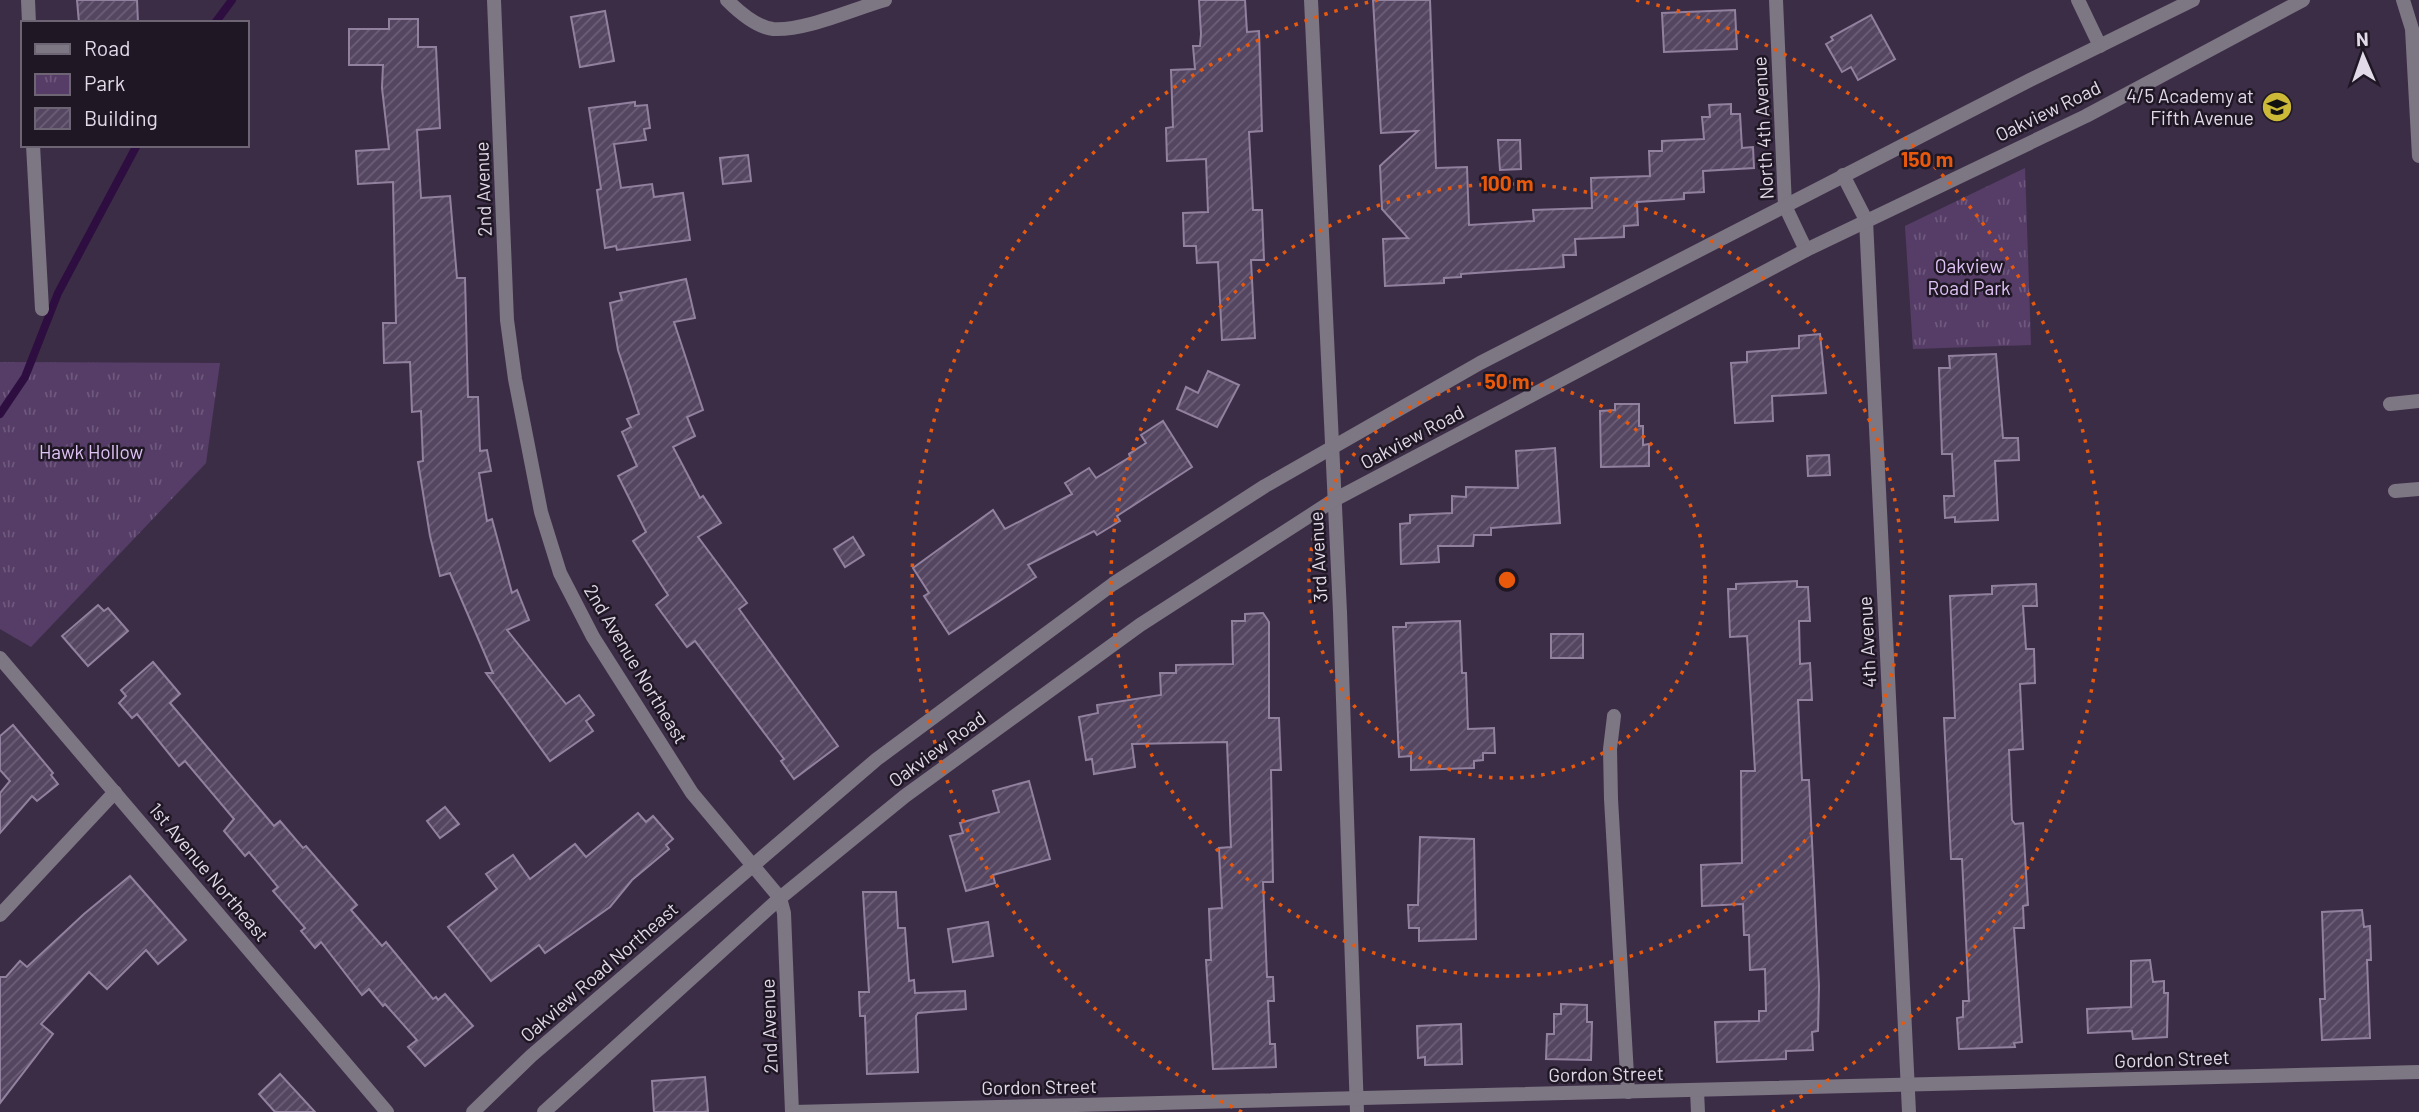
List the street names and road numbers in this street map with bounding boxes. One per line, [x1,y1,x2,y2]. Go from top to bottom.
street label: North 4th Avenue [1747,56,1778,200]
street label: Oakview Road [1991,75,2104,146]
street label: 2nd Avenue [469,141,496,237]
street label: Oakview Road [1356,400,1468,474]
street label: 3rd Avenue [1304,511,1331,603]
street label: 2nd Avenue Northeast [580,580,693,748]
street label: 4th Avenue [1853,596,1880,688]
street label: Oakview Road [884,706,990,791]
street label: 1st Avenue Northeast [145,798,274,946]
street label: Oakview Road Northeast [515,897,682,1046]
street label: 2nd Avenue [755,978,782,1074]
street label: Gordon Street [2114,1045,2230,1072]
street label: Gordon Street [1548,1061,1664,1086]
street label: Gordon Street [981,1074,1097,1099]

